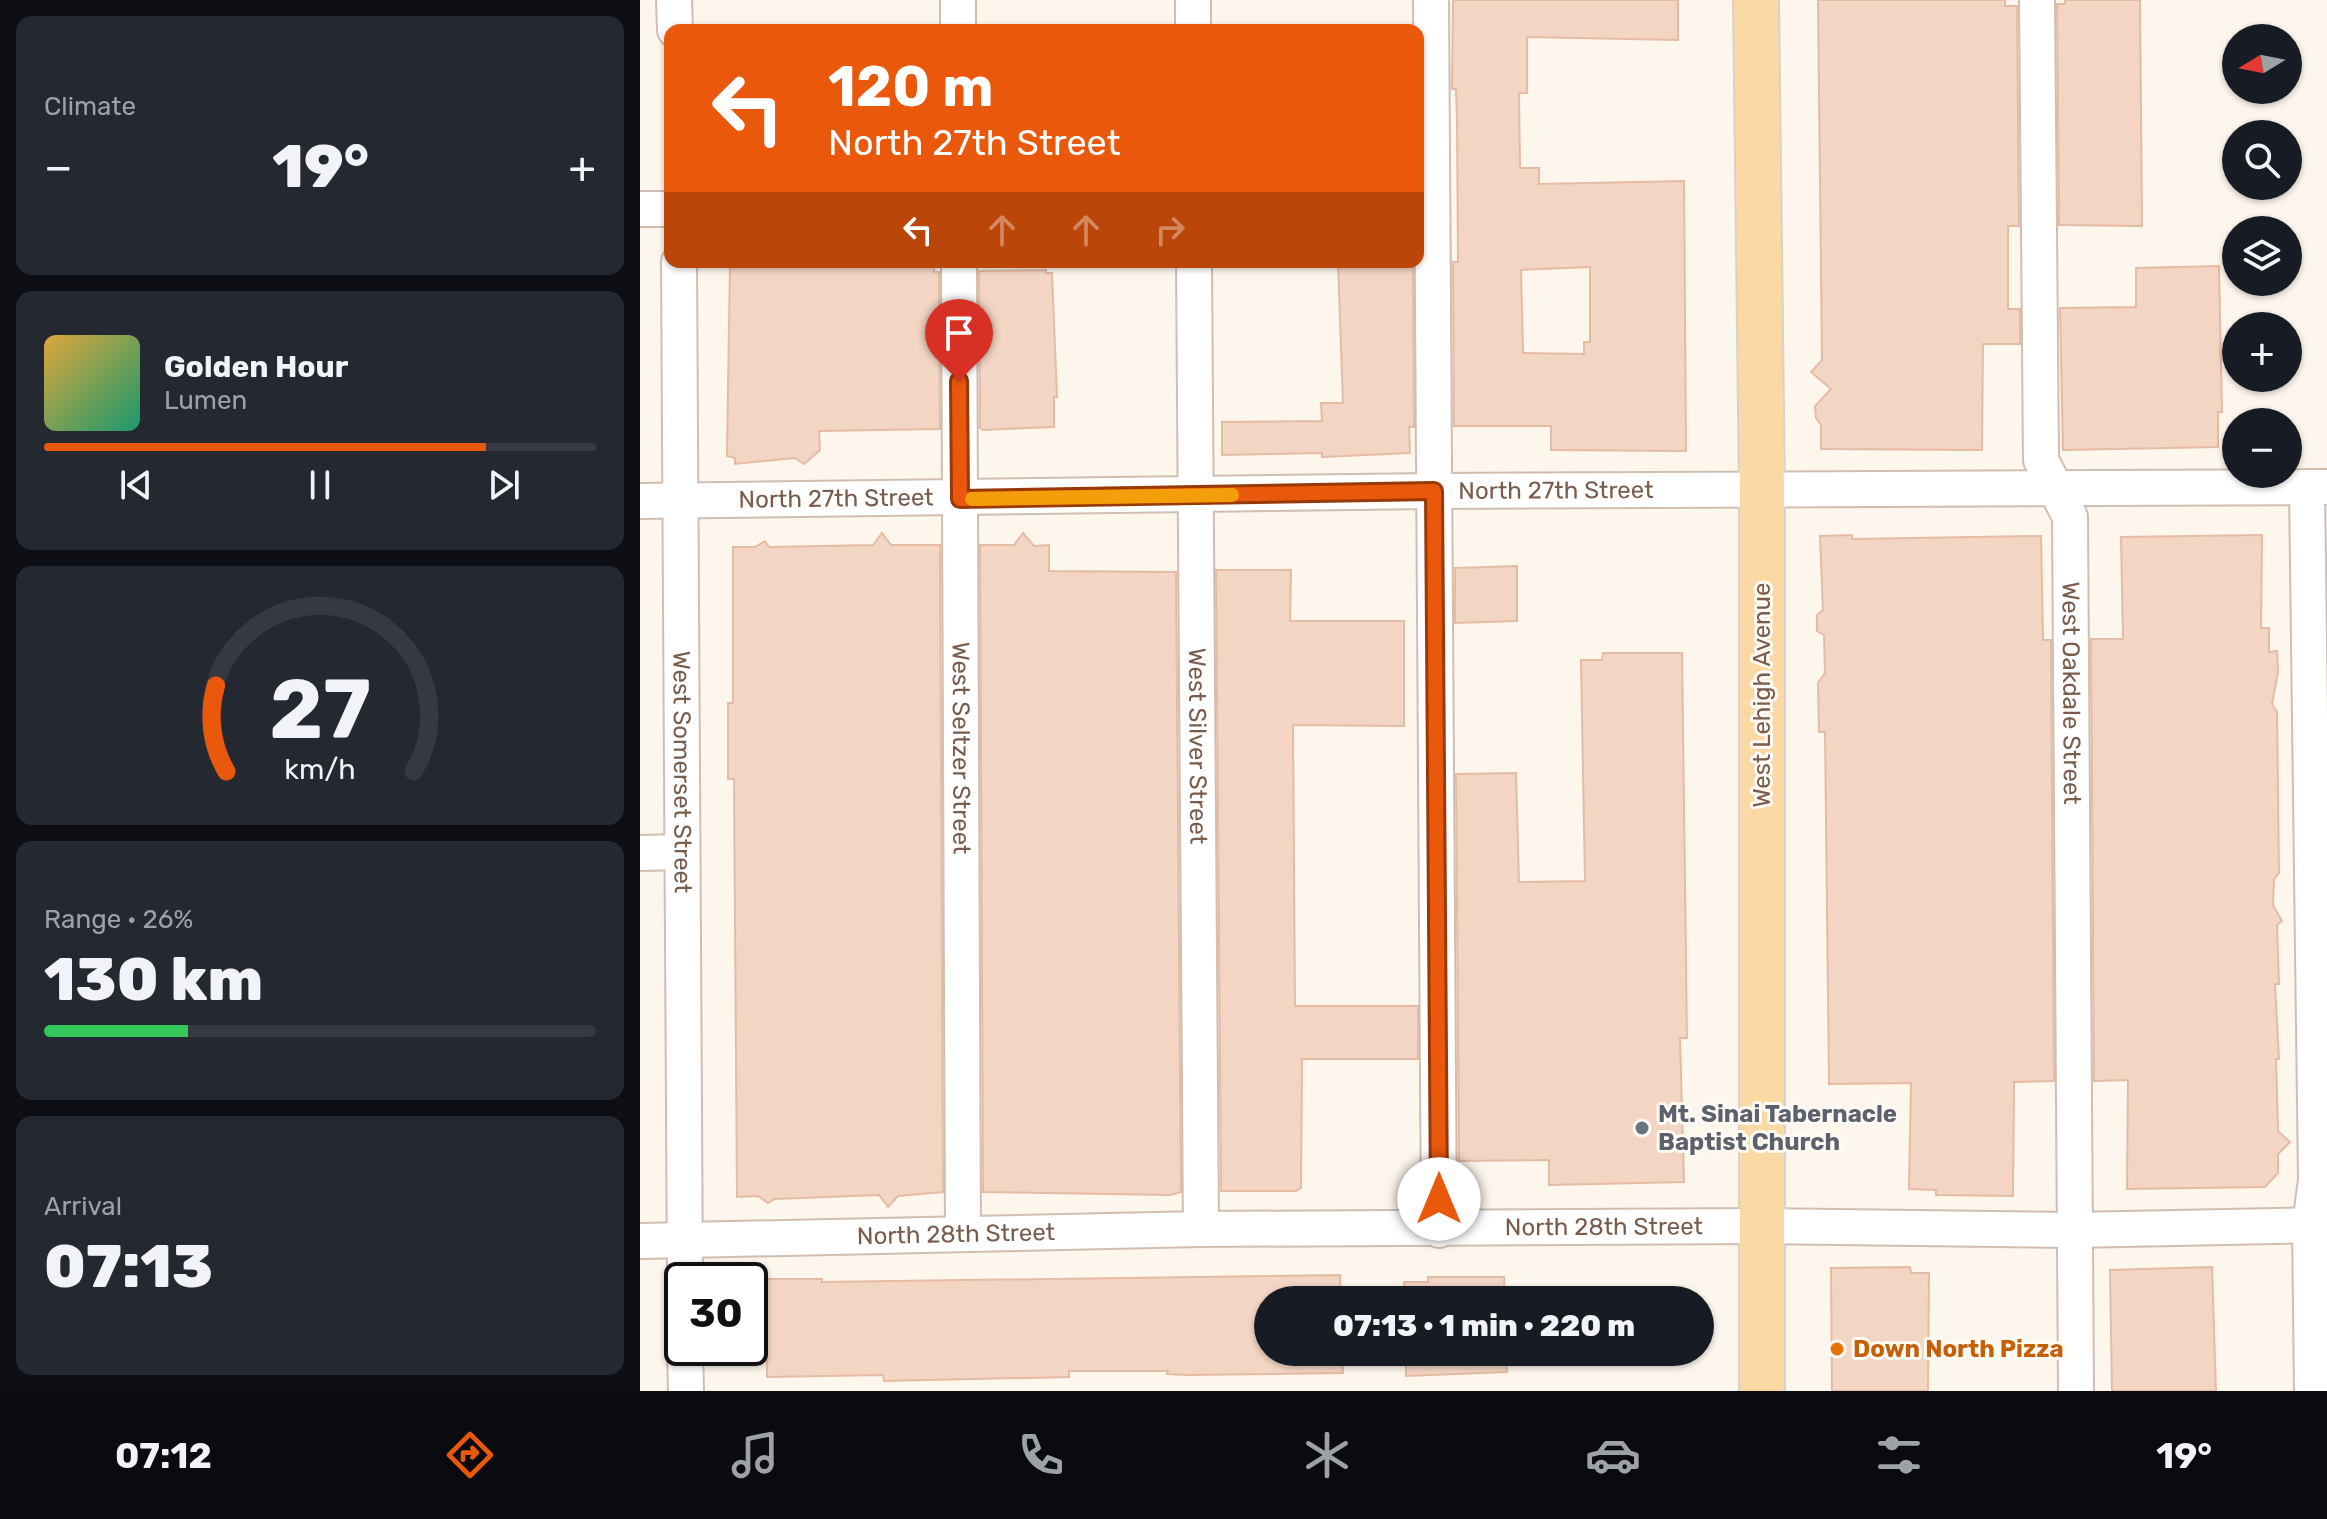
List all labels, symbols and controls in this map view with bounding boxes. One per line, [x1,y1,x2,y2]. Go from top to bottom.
north arrow [2222,24,2302,104]
map controls [2222,24,2302,488]
text: 120 m [828,54,994,120]
icon: left [696,56,800,160]
text: Climate [44,91,136,122]
button: search [2222,120,2302,200]
text: North 27th Street [828,121,1121,164]
text: 19° [272,131,369,202]
text: − [44,141,73,193]
text: + [569,141,596,193]
icon: left [896,208,940,252]
icon: ahead [980,208,1024,252]
icon: ahead [1064,208,1108,252]
icon: right [1148,208,1192,252]
button: layers [2222,216,2302,296]
pin [925,299,993,381]
icon: arrive [937,311,981,355]
button: + [2222,312,2302,392]
text: Golden Hour [164,349,348,385]
text: Lumen [164,385,247,416]
button: − [2222,408,2302,488]
icon: previous [114,463,158,507]
icon: pause [298,463,342,507]
icon: next [482,463,526,507]
street label: North 27th Street [1458,476,1654,505]
street label: North 27th Street [738,483,934,514]
street label: West Oakdale Street [2056,581,2086,805]
street label: West Lehigh Avenue [1748,582,1776,808]
street label: West Seltzer Street [947,642,975,854]
street label: West Silver Street [1183,648,1212,844]
street label: West Somerset Street [667,651,697,893]
text: 27 [269,659,371,758]
text: km/h [284,752,356,786]
text: Range · 26% [44,904,193,935]
text: 130 km [44,944,263,1015]
place label: Mt. Sinai Tabernacle Baptist Church [1658,1100,1897,1156]
marker: Mt. Sinai Tabernacle Baptist Church [1633,1119,1651,1137]
position arrow [1397,1157,1481,1241]
text: Arrival [44,1191,122,1222]
street label: North 28th Street [1505,1212,1703,1241]
street label: North 28th Street [857,1218,1055,1250]
text: 07:13 [44,1231,213,1302]
speed limit sign: 30 [664,1262,768,1366]
text: 07:13 · 1 min · 220 m [1333,1308,1635,1344]
place label: Down North Pizza [1853,1335,2064,1363]
marker: Down North Pizza [1828,1340,1846,1358]
icon: directions [442,1427,498,1483]
icon: music [727,1427,783,1483]
icon: phone [1013,1427,1069,1483]
icon: climate [1299,1427,1355,1483]
icon: car [1585,1427,1641,1483]
icon: filters [1871,1427,1927,1483]
text: 07:12 [115,1434,212,1477]
text: 19° [2156,1434,2212,1477]

